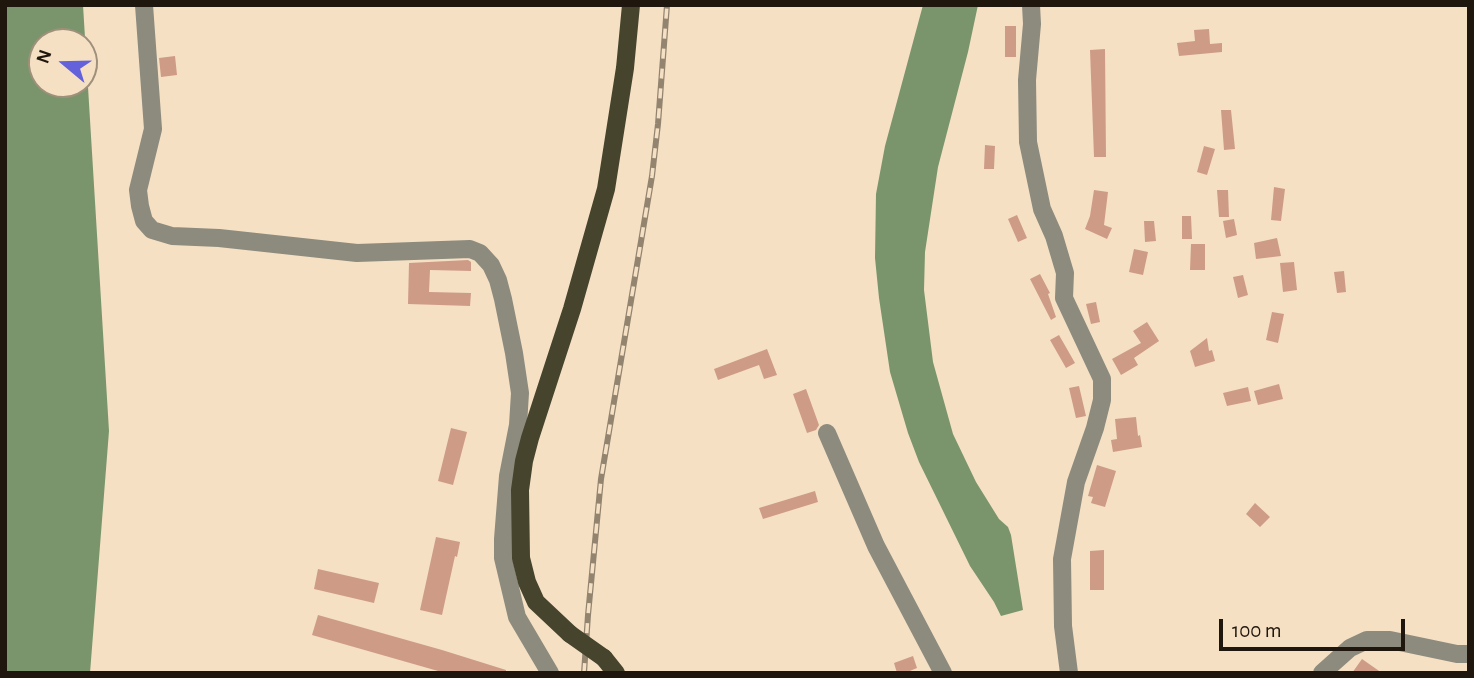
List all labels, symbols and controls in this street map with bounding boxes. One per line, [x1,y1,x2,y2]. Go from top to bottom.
north arrow [28,28,98,98]
text: N [33,47,56,66]
scale bar [1222,604,1408,648]
text: 100 m [1232,620,1282,641]

